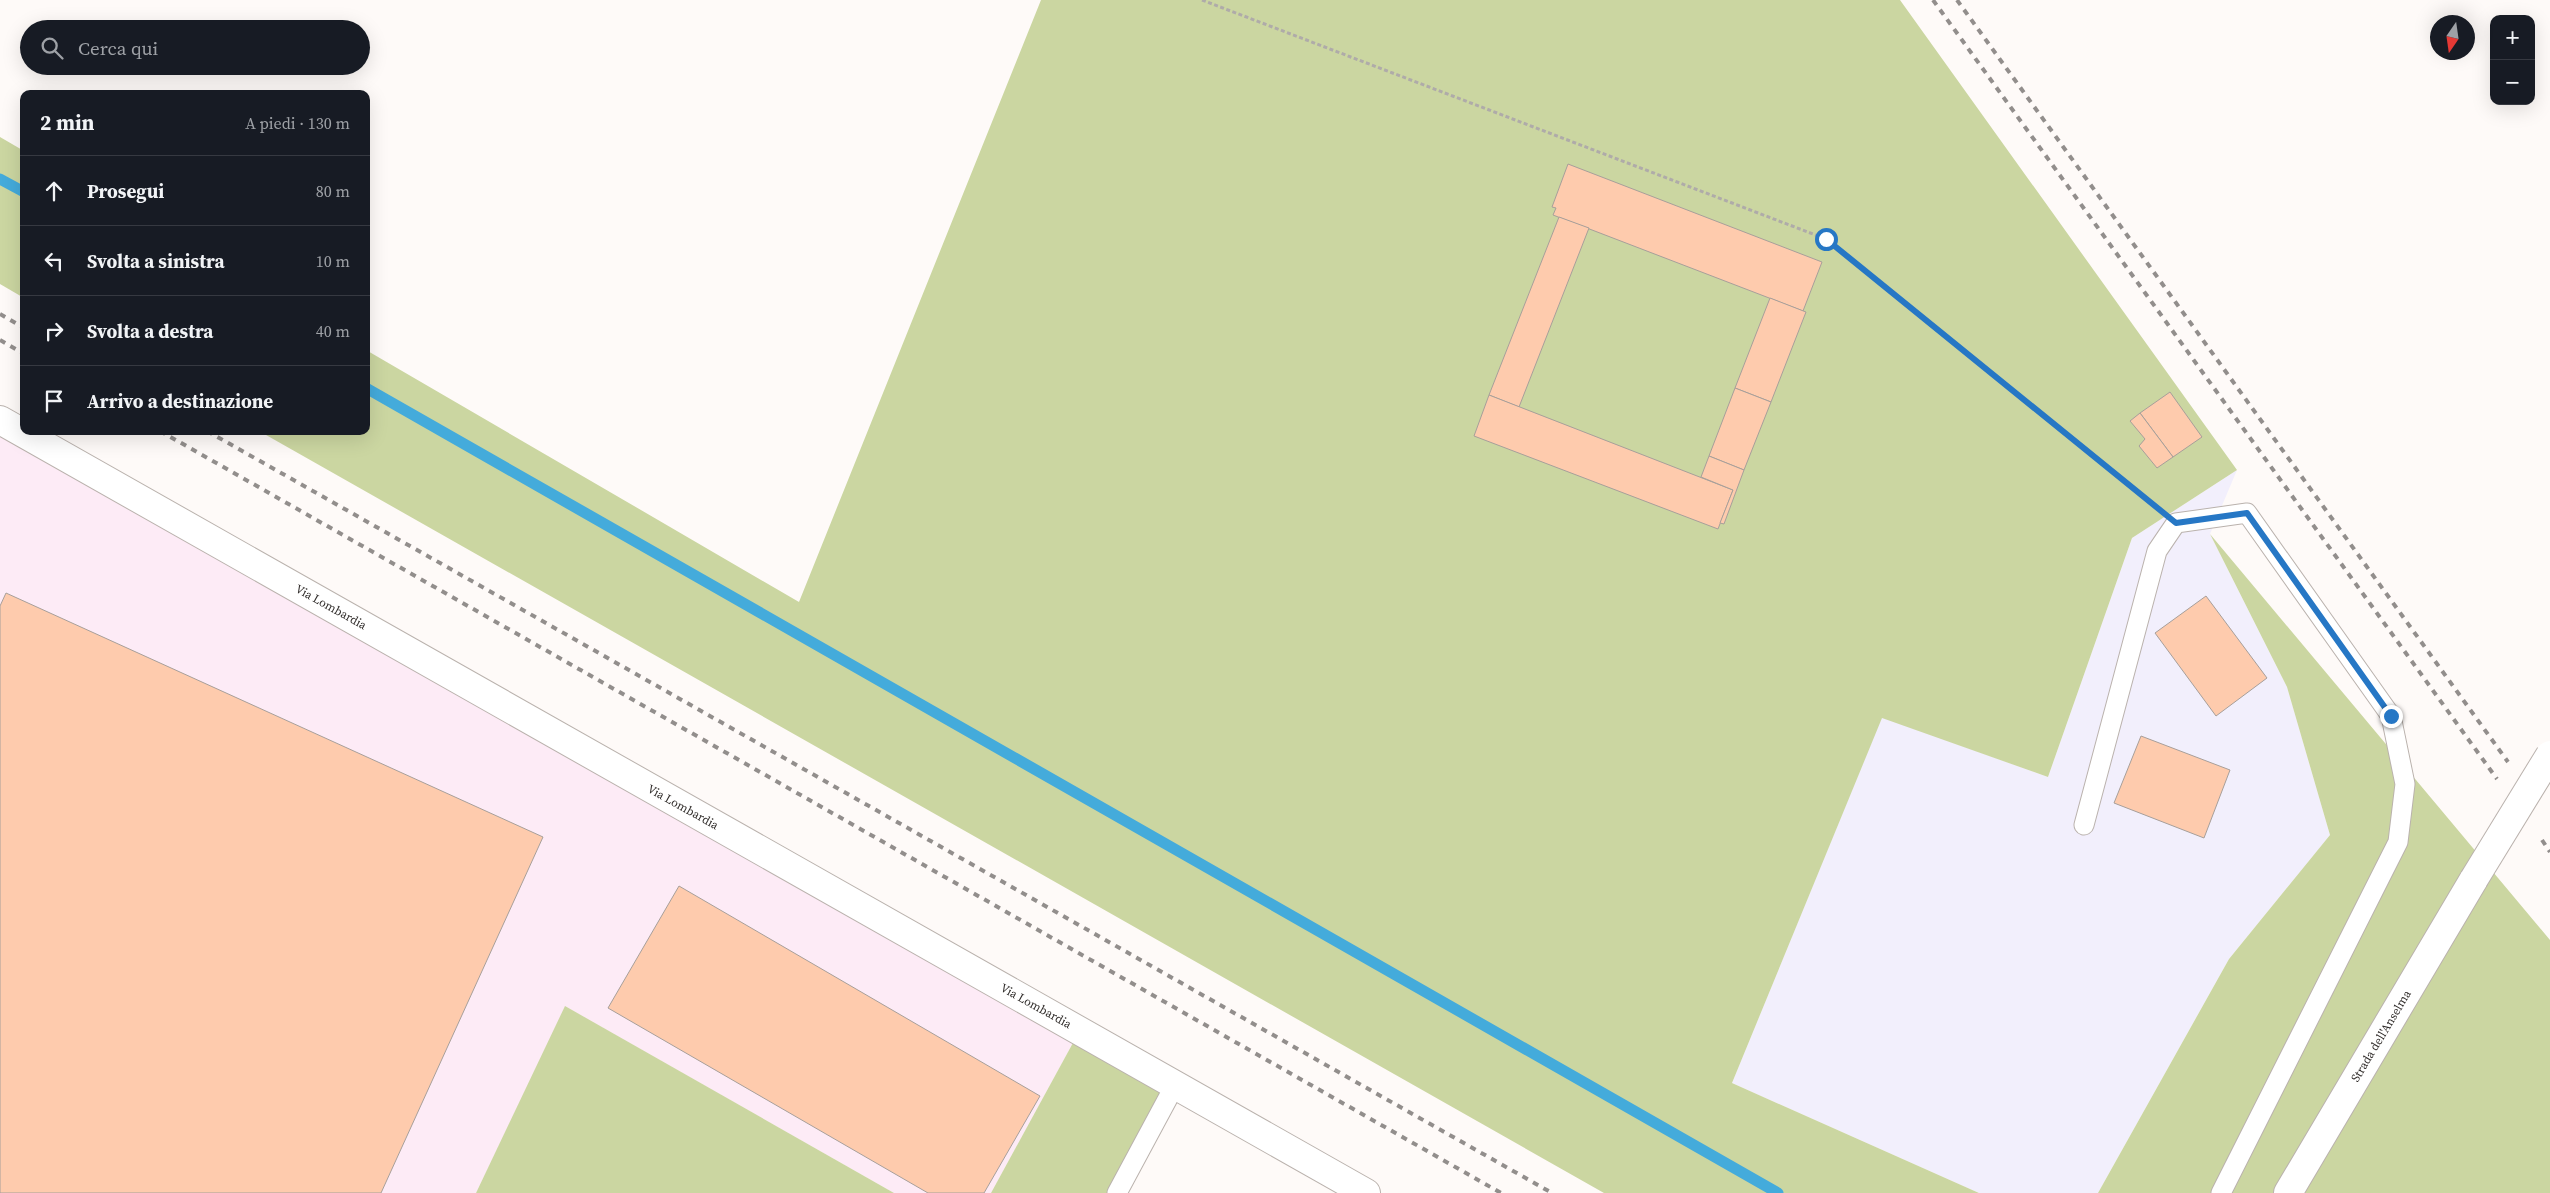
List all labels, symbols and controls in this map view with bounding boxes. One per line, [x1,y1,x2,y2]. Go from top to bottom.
north arrow [2430,15,2475,60]
map controls [2490,15,2535,105]
button: + [2490,15,2535,60]
search box [20,20,370,75]
icon: search [38,34,66,62]
text: Cerca qui [78,35,158,61]
button: − [2490,60,2535,105]
text: 2 min [40,108,95,137]
text: A piedi · 130 m [245,112,350,134]
icon: ahead [40,177,68,205]
text: Prosegui [87,178,164,204]
text: 80 m [316,180,350,202]
route start [1815,228,1838,251]
icon: left [40,247,68,275]
text: Svolta a sinistra [87,248,225,274]
text: 10 m [316,250,350,272]
icon: right [40,317,68,345]
text: Svolta a destra [87,318,213,344]
text: 40 m [316,320,350,342]
icon: arrive [40,387,68,415]
text: Arrivo a destinazione [87,388,273,414]
street label: Via Lombardia [292,581,370,634]
route end [2380,705,2403,728]
street label: Via Lombardia [644,781,722,834]
street label: Via Lombardia [997,980,1075,1033]
street label: Strada dell'Anselma [2347,986,2415,1085]

